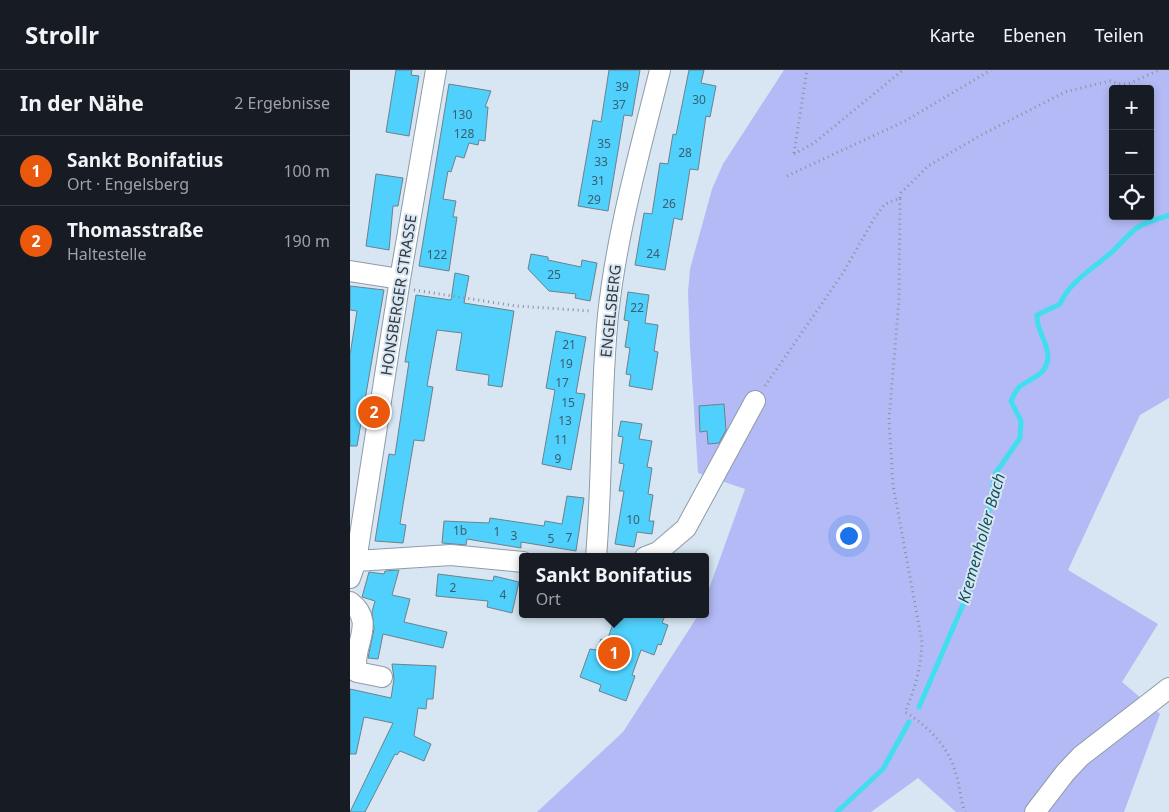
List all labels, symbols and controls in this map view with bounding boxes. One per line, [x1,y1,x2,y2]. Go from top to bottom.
text: Strollr [25,18,99,51]
text: Karte [930,23,975,47]
text: Ebenen [1003,23,1067,47]
text: Teilen [1095,23,1144,47]
house number: 39 [615,78,629,95]
map controls [1109,85,1154,220]
button: + [1109,85,1154,130]
text: In der Nähe [20,89,144,117]
house number: 30 [692,91,706,108]
text: 2 Ergebnisse [234,92,330,114]
house number: 37 [612,96,626,113]
house number: 130 [452,106,472,123]
house number: 128 [454,125,474,142]
button: − [1109,130,1154,175]
house number: 35 [597,135,611,152]
house number: 28 [678,144,692,161]
text: Sankt Bonifatius [67,147,223,173]
house number: 33 [594,153,608,170]
text: 1 [31,160,41,182]
text: 100 m [283,160,330,182]
house number: 31 [591,172,605,189]
text: Ort · Engelsberg [67,173,189,195]
button: locate [1109,175,1154,220]
house number: 29 [587,191,601,208]
house number: 26 [662,195,676,212]
street label: HONSBERGER STRASSE [375,213,421,377]
text: Thomasstraße [67,217,204,243]
text: 2 [31,230,41,252]
text: 190 m [283,230,330,252]
text: Haltestelle [67,243,147,265]
house number: 24 [646,245,660,262]
house number: 122 [427,246,447,263]
street label: ENGELSBERG [595,263,625,359]
house number: 25 [547,266,561,283]
house number: 22 [630,299,644,316]
house number: 21 [562,336,576,353]
house number: 19 [559,355,573,372]
house number: 17 [555,374,569,391]
pin: 2 [358,393,390,431]
house number: 15 [561,394,575,411]
house number: 13 [558,412,572,429]
house number: 11 [554,431,568,448]
house number: 9 [555,450,562,467]
water label: Kremenholler Bach [952,470,1010,606]
house number: 10 [626,511,640,528]
house number: 1b [453,522,467,539]
house number: 1 [494,523,500,540]
your location [836,523,862,549]
house number: 3 [511,527,518,544]
house number: 7 [566,529,573,546]
house number: 5 [548,530,555,547]
popup [519,553,709,618]
text: Sankt Bonifatius [536,562,692,588]
house number: 2 [450,579,457,596]
house number: 4 [500,586,507,603]
text: Ort [536,588,561,610]
pin: 1 [598,634,630,672]

